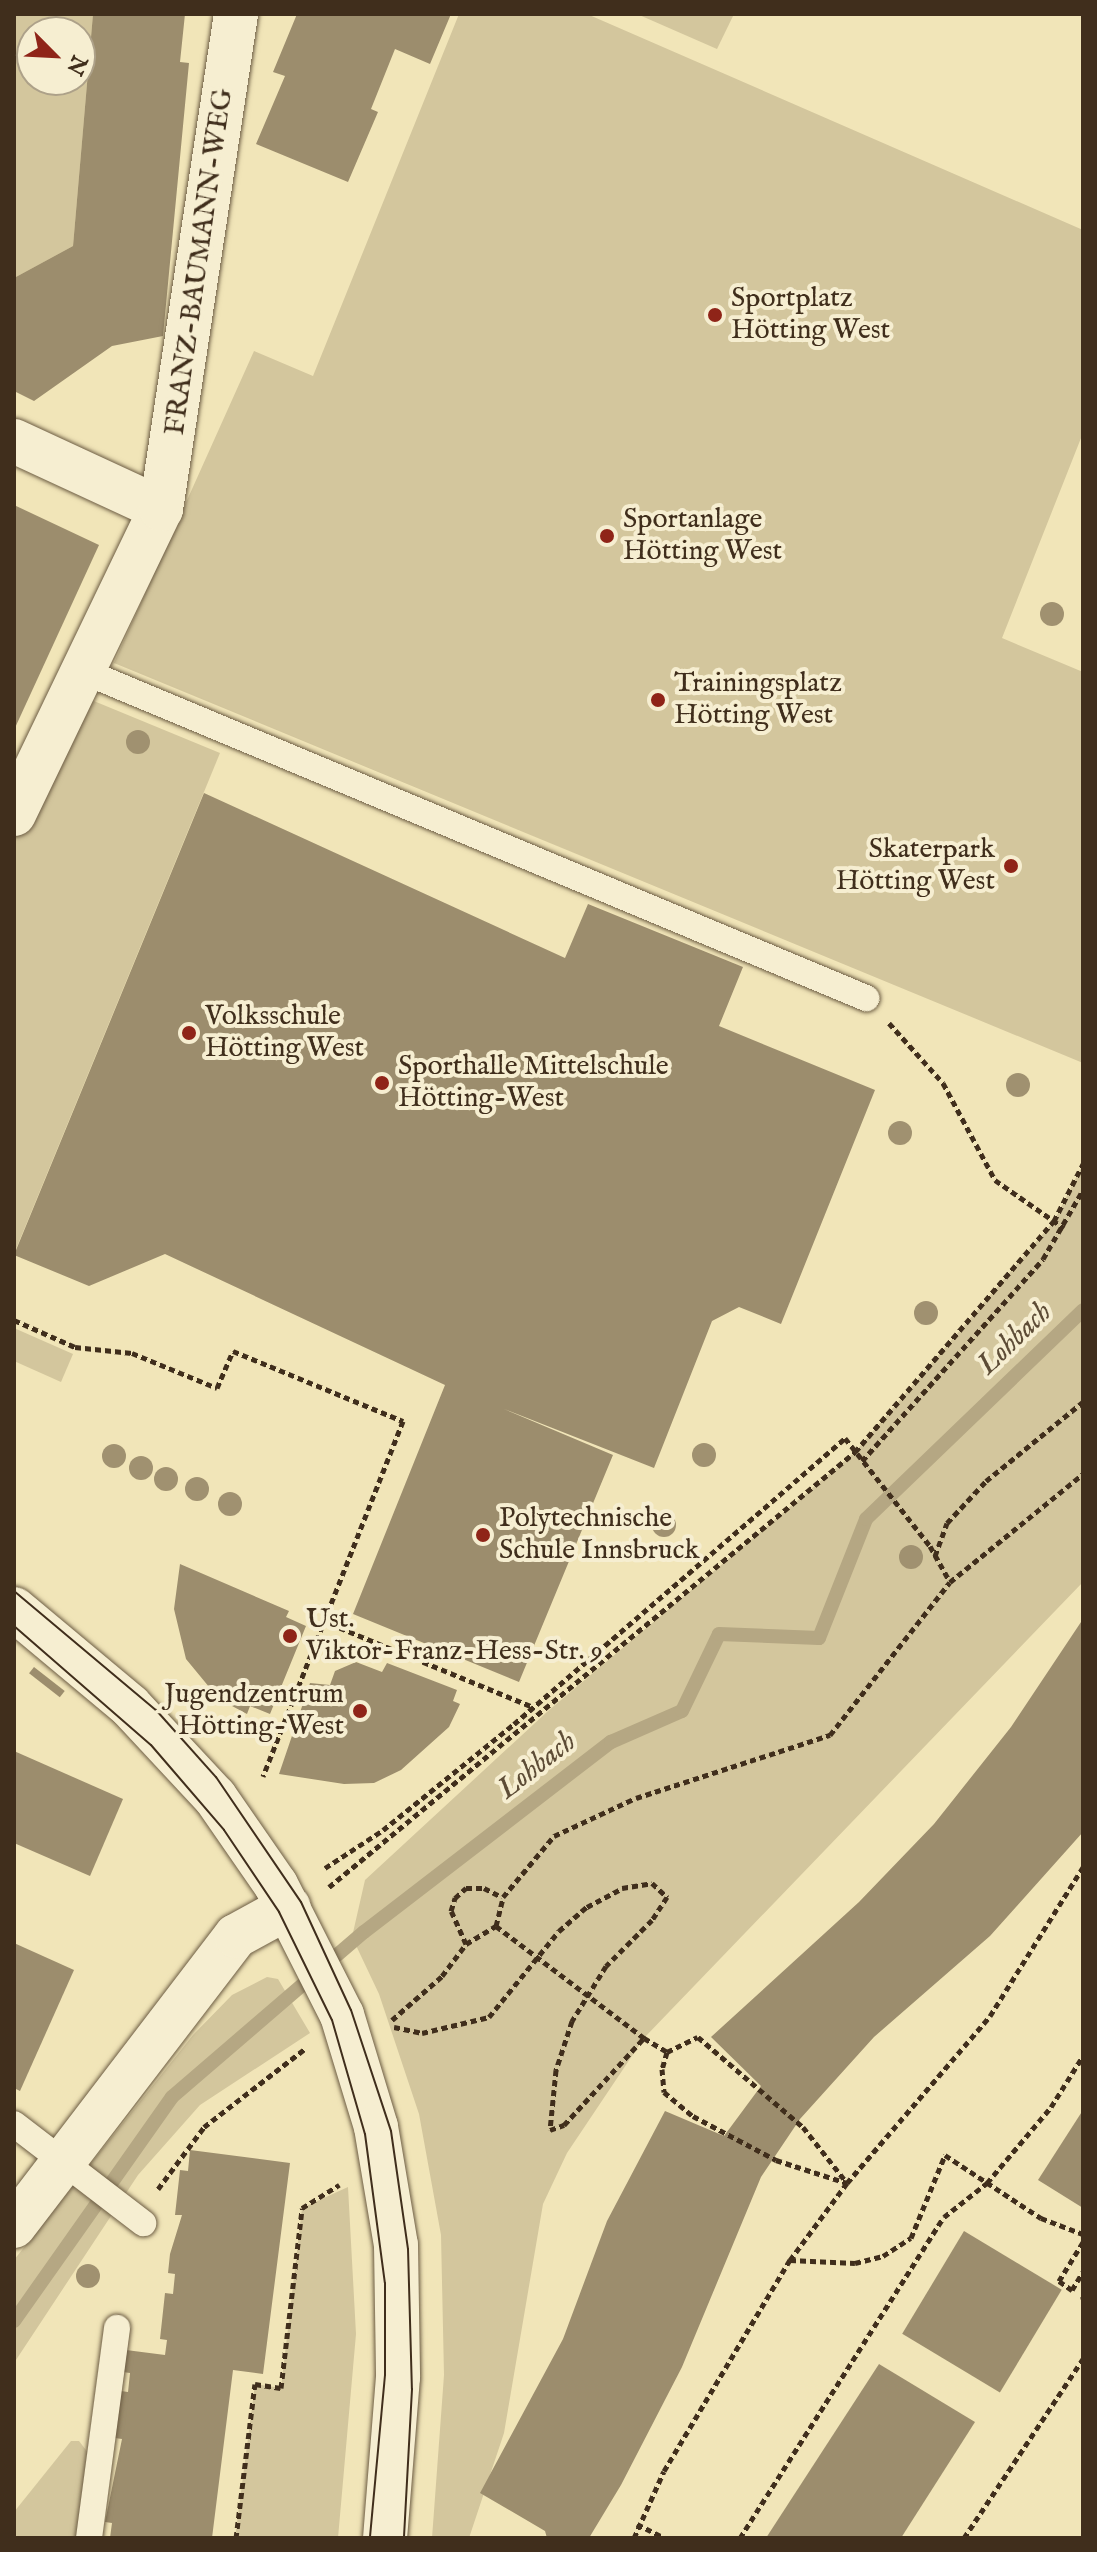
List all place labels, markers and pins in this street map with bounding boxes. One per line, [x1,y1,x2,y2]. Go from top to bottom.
place label: Sportplatz Hötting West [731,282,890,348]
marker: Sportplatz Hötting West [706,306,724,324]
place label: Sportanlage Hötting West [623,503,782,569]
marker: Sportanlage Hötting West [598,527,616,545]
place label: Trainingsplatz Hötting West [674,667,842,733]
marker: Trainingsplatz Hötting West [649,691,667,709]
place label: Skaterpark Hötting West [836,833,995,899]
marker: Skaterpark Hötting West [1002,857,1020,875]
place label: Volksschule Hötting West [205,1000,364,1066]
marker: Volksschule Hötting West [180,1024,198,1042]
place label: Sporthalle Mittelschule Hötting-West [398,1050,669,1116]
marker: Sporthalle Mittelschule Hötting-West [373,1074,391,1092]
place label: Polytechnische Schule Innsbruck [499,1502,700,1568]
marker: Polytechnische Schule Innsbruck [474,1526,492,1544]
place label: Ust. Viktor-Franz-Hess-Str. 9 [306,1603,603,1669]
marker: Ust. Viktor-Franz-Hess-Str. 9 [281,1627,299,1645]
place label: Jugendzentrum Hötting-West [164,1678,344,1744]
marker: Jugendzentrum Hötting-West [351,1702,369,1720]

